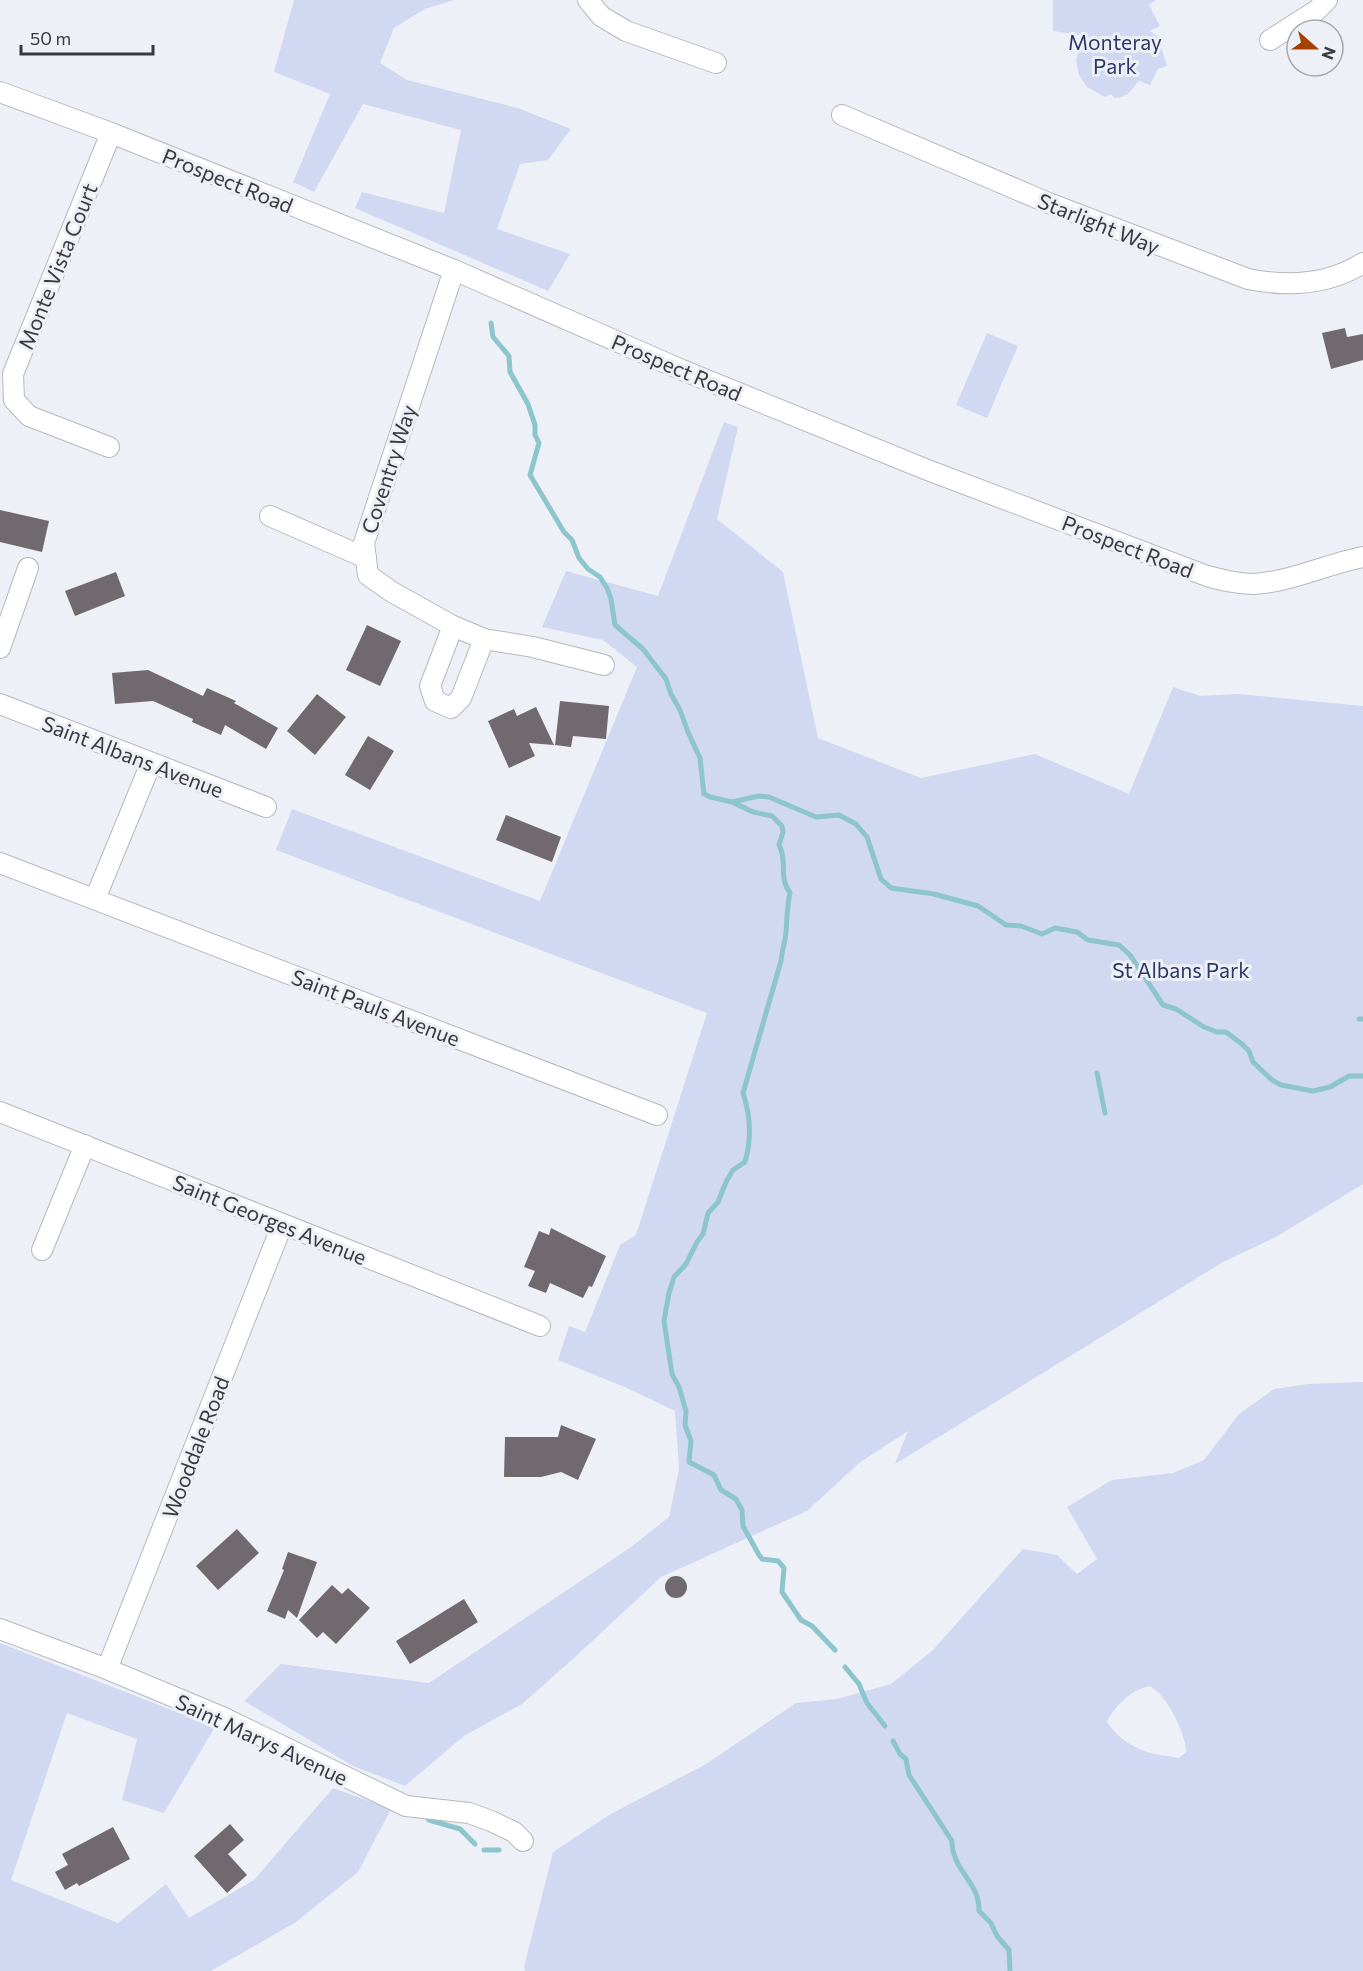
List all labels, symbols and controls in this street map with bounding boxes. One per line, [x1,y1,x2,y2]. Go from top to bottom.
scale bar [21,18,153,56]
north arrow [1285,18,1345,78]
text: 50 m [30,27,71,49]
park label: Monteray Park [1068,29,1162,78]
text: N [1318,45,1340,63]
street label: Prospect Road [159,142,297,218]
street label: Monte Vista Court [12,179,102,353]
street label: Starlight Way [1035,187,1164,259]
street label: Prospect Road [608,328,746,406]
street label: Coventry Way [355,401,421,537]
street label: Prospect Road [1059,509,1197,583]
street label: Saint Albans Avenue [39,710,227,802]
park label: St Albans Park [1112,957,1250,982]
street label: Saint Pauls Avenue [288,963,464,1051]
street label: Saint Georges Avenue [170,1169,370,1269]
street label: Wooddale Road [156,1373,234,1521]
street label: Saint Marys Avenue [172,1688,352,1790]

